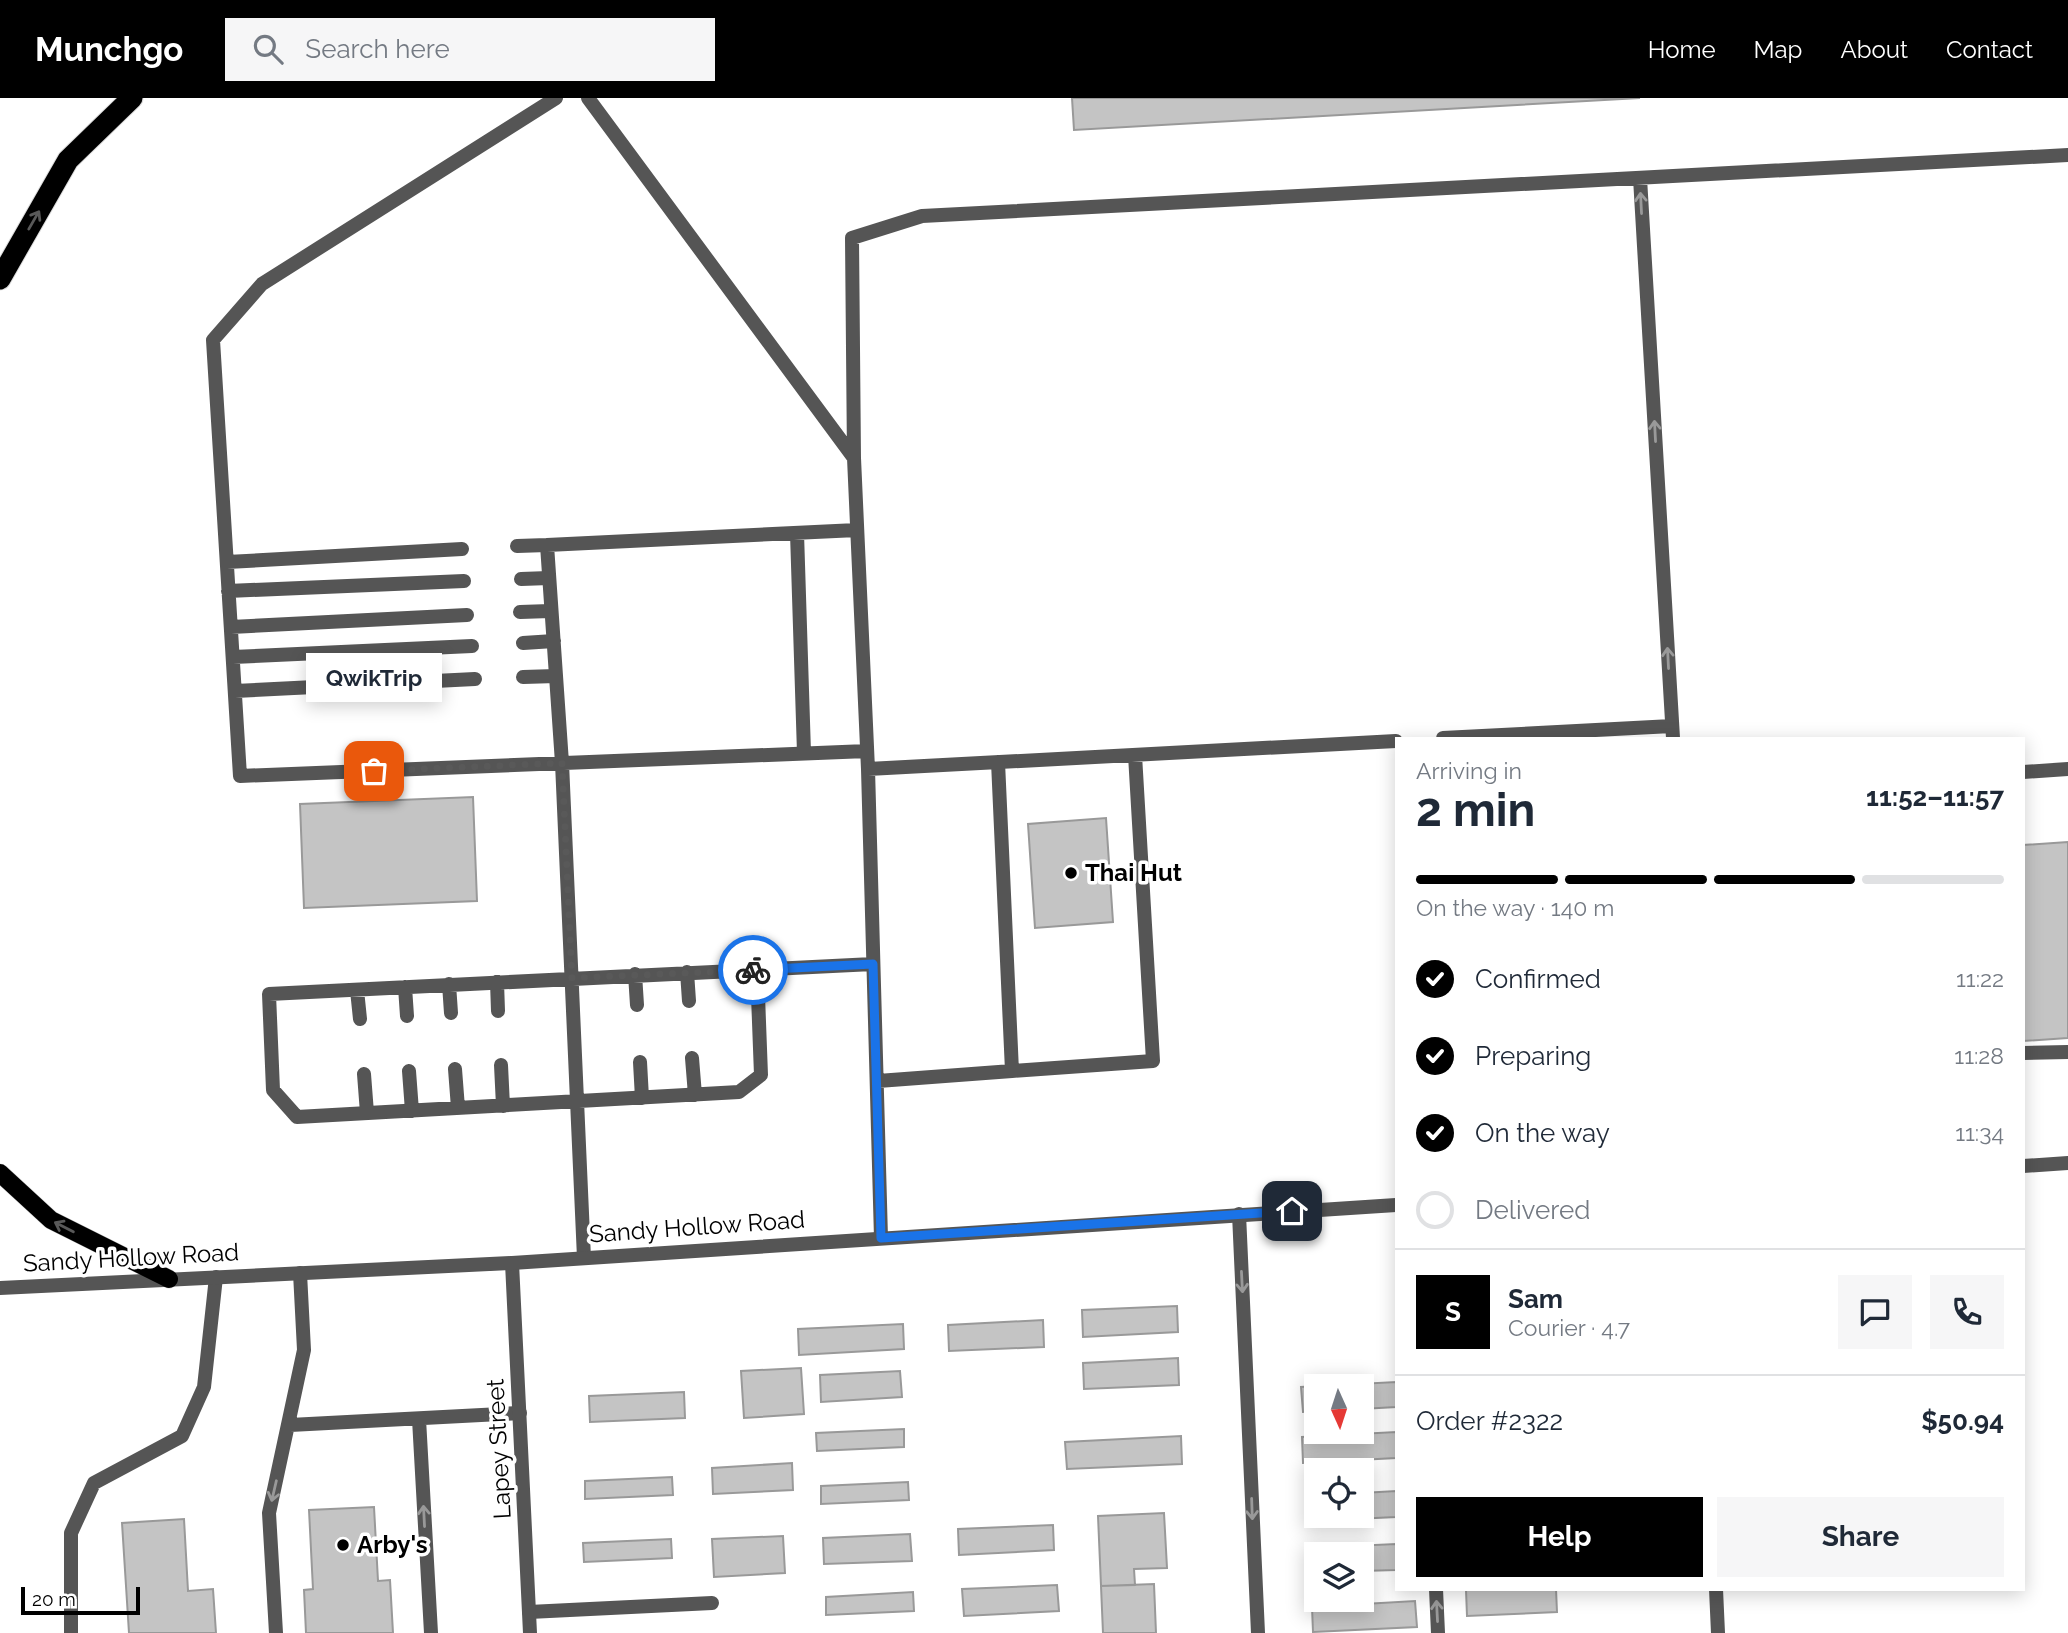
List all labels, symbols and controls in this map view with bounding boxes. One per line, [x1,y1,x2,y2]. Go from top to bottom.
search box [225,18,715,81]
text: Munchgo [35,30,183,69]
icon: search [249,30,287,68]
text: Search here [305,34,450,64]
text: Home [1648,35,1716,64]
text: Map [1754,35,1802,64]
text: About [1840,35,1908,64]
text: Contact [1946,35,2033,64]
one-way arrow [1635,192,1648,215]
one-way arrow [27,210,41,230]
one-way arrow [1648,419,1661,442]
one-way arrow [1661,647,1674,669]
callout: QwikTrip [306,652,442,701]
text: QwikTrip [326,664,422,691]
pin [344,741,404,801]
icon: bag [355,752,393,790]
text: Arriving in [1416,757,1522,784]
text: 11:52–11:57 [1866,782,2004,812]
text: 2 min [1416,783,1535,837]
place label: Thai Hut [1085,858,1182,887]
marker: Thai Hut [1063,865,1079,881]
text: On the way · 140 m [1416,894,1614,921]
courier [718,935,788,1005]
icon: bike [734,951,772,989]
icon: check [1416,960,1454,998]
text: Confirmed [1475,964,1601,994]
text: 11:22 [1956,965,2004,992]
icon: check [1416,1037,1454,1075]
text: Preparing [1475,1041,1591,1071]
text: 11:28 [1954,1042,2004,1069]
icon: check [1416,1114,1454,1152]
text: On the way [1475,1118,1610,1148]
text: 11:34 [1955,1119,2004,1146]
pin [1262,1181,1322,1241]
icon: home [1273,1192,1311,1230]
text: Delivered [1475,1195,1590,1225]
street label: Sandy Hollow Road [588,1204,806,1249]
one-way arrow [54,1219,75,1233]
street label: Sandy Hollow Road [22,1237,240,1278]
one-way arrow [1236,1270,1249,1293]
button: chat [1838,1275,1912,1349]
button: phone [1930,1275,2004,1349]
text: Sam [1508,1284,1563,1314]
text: S [1445,1297,1461,1327]
text: Courier · 4.7 [1508,1314,1630,1341]
north arrow [1304,1374,1374,1444]
map controls [1304,1374,1374,1612]
street label: Lapey Street [480,1378,517,1520]
text: Order #2322 [1416,1406,1563,1436]
text: $50.94 [1921,1406,2004,1436]
button: locate [1304,1458,1374,1528]
one-way arrow [267,1479,280,1502]
button: Help [1416,1497,1703,1577]
button: Share [1717,1497,2004,1577]
one-way arrow [1246,1498,1259,1521]
one-way arrow [418,1505,431,1528]
place label: Arby's [357,1530,428,1559]
marker: Arby's [335,1537,351,1553]
button: layers [1304,1542,1374,1612]
scale bar [21,1584,140,1616]
text: 20 m [32,1588,76,1610]
one-way arrow [1430,1600,1443,1623]

